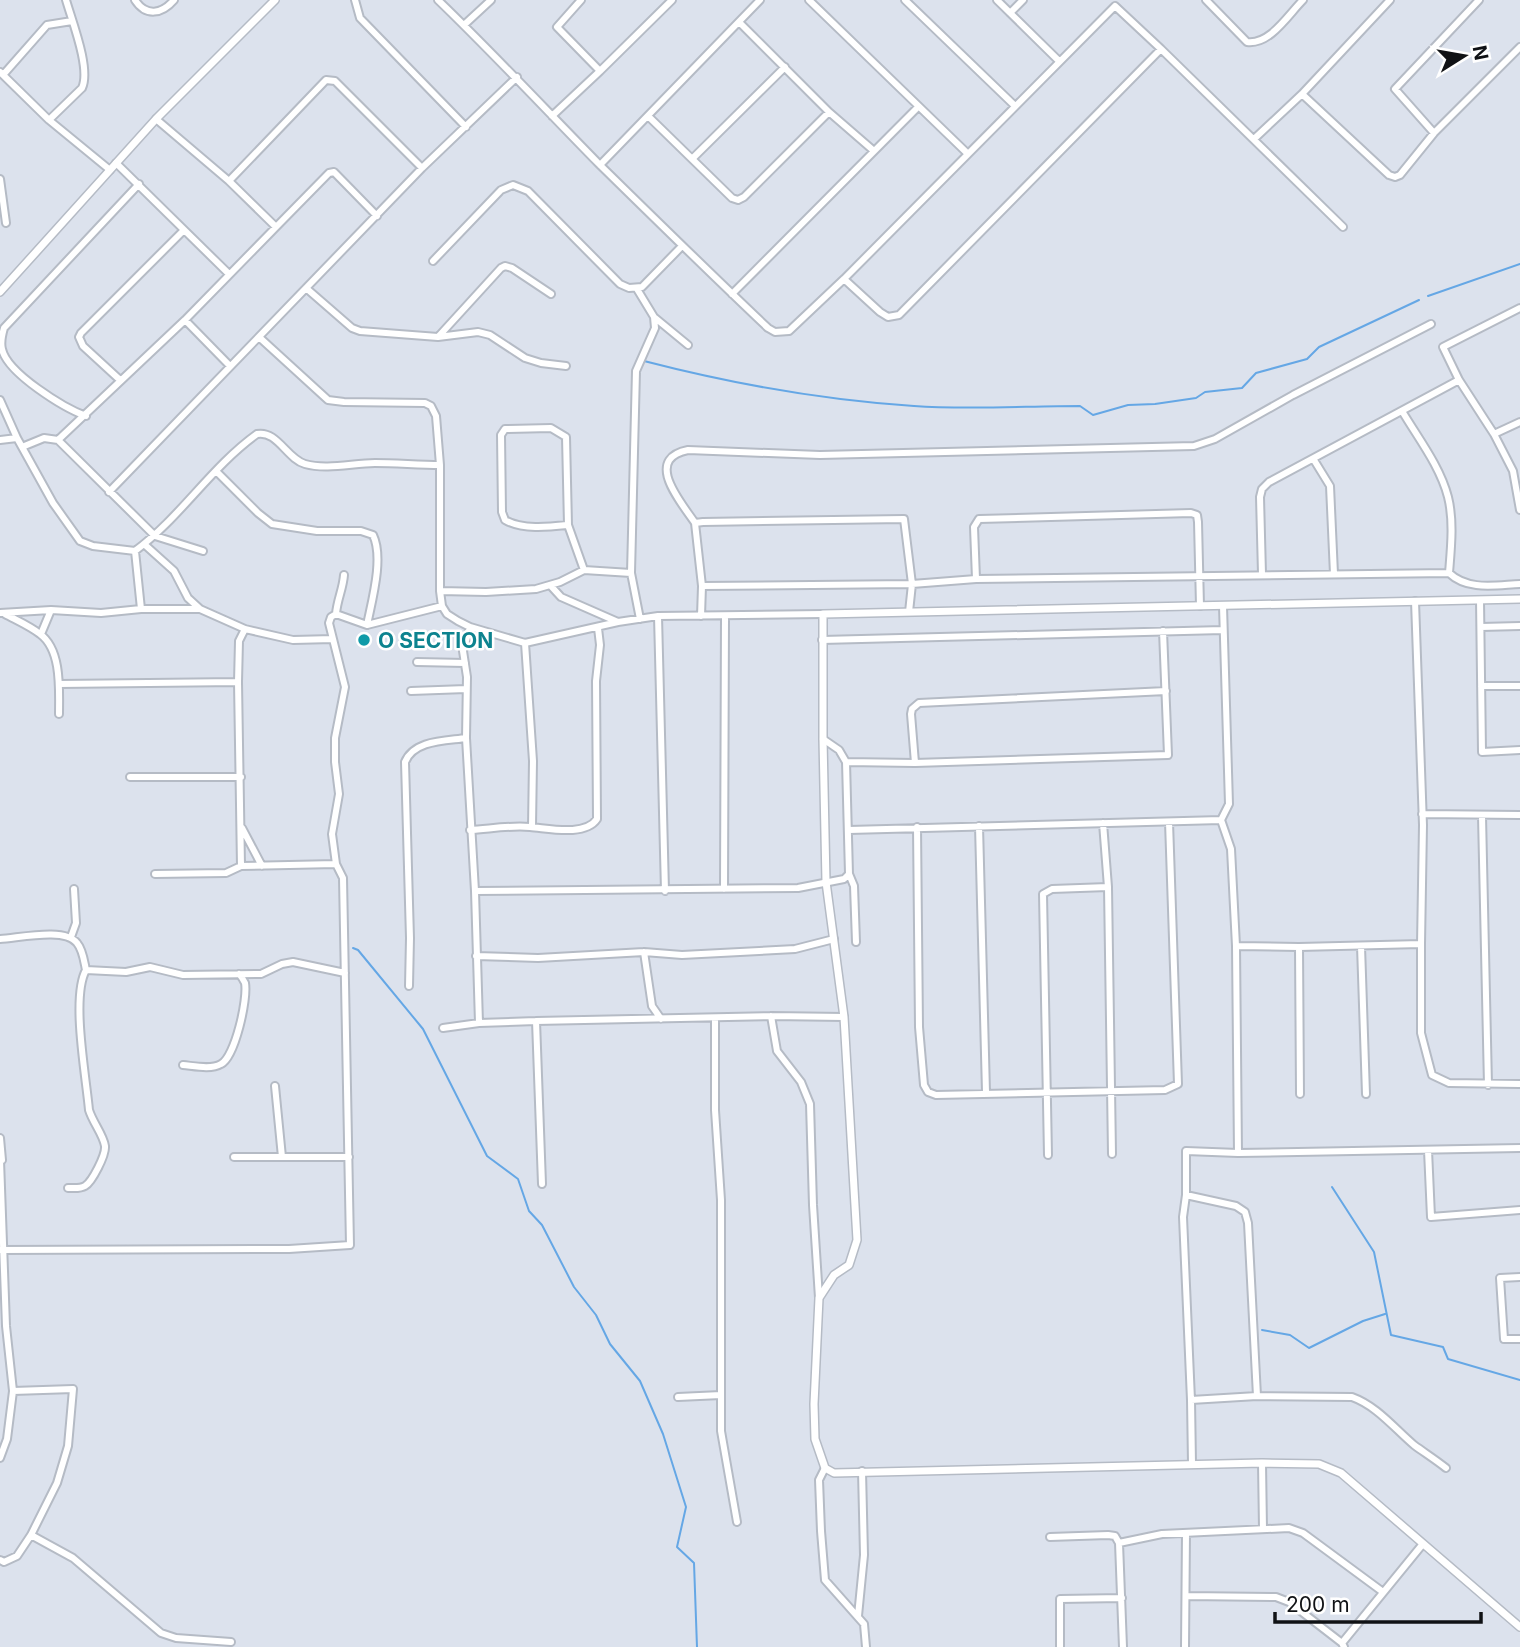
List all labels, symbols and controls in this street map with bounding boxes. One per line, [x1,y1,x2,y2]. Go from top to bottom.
north arrow [1429,21,1499,91]
text: N [1468,44,1493,62]
place label: O SECTION [378,628,493,653]
marker: O SECTION [356,632,372,648]
scale bar [1275,1580,1482,1624]
text: 200 m [1286,1592,1350,1617]

